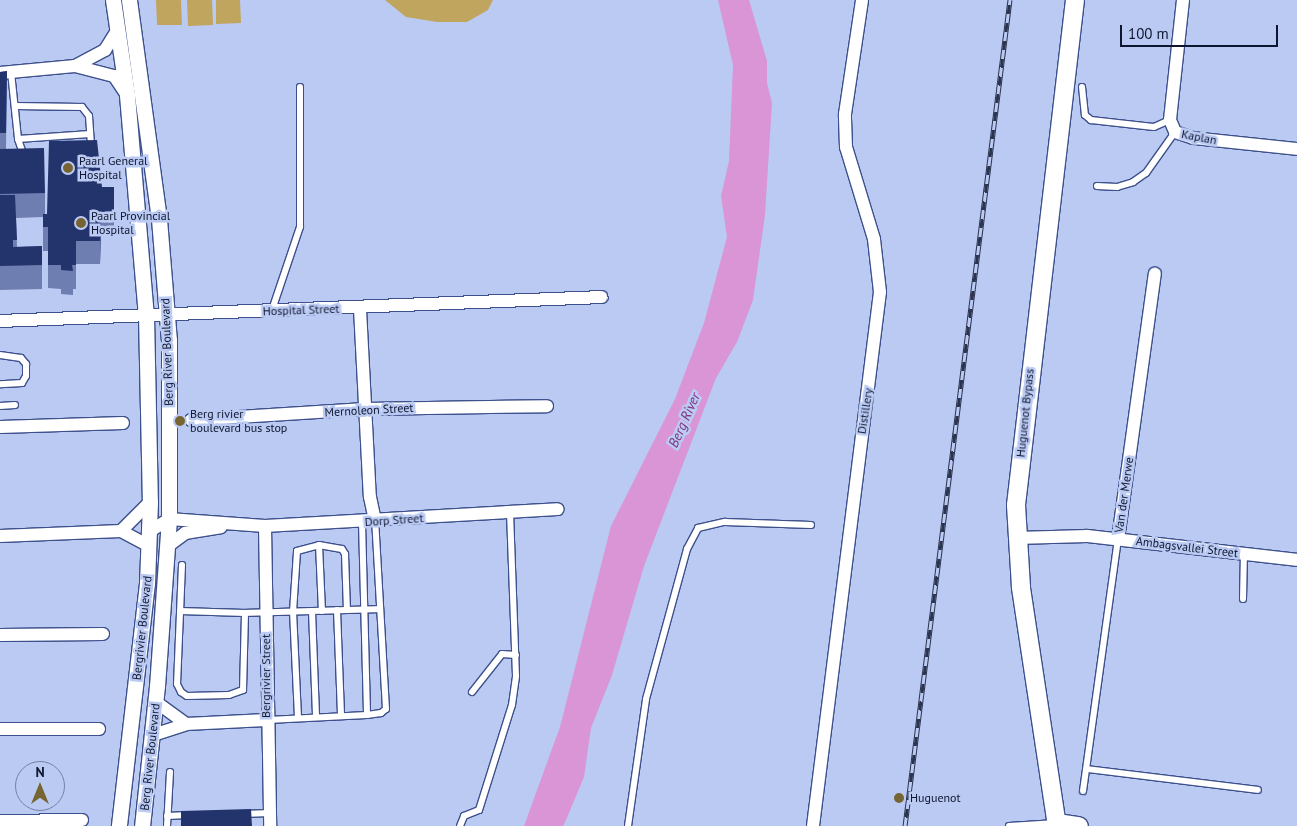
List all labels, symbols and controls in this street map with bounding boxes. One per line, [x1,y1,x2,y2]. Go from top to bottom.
scale bar [1122,15,1280,47]
text: 100 m [1128,24,1169,43]
street label: Kaplan [1180,127,1218,147]
place label: Paarl General Hospital [79,154,148,182]
marker: Paarl General Hospital [61,161,75,175]
place label: Paarl Provincial Hospital [91,209,170,237]
marker: Paarl Provincial Hospital [75,217,87,229]
street label: Berg River Boulevard [158,298,176,406]
street label: Hospital Street [262,301,340,319]
street label: Huguenot Bypass [1013,368,1037,458]
street label: Distillery [854,387,876,435]
water label: Berg River [665,390,703,450]
street label: Mernoleon Street [324,400,414,420]
place label: Berg rivier boulevard bus stop [190,407,287,435]
marker: Berg rivier boulevard bus stop [174,415,186,427]
street label: Van der Merwe [1112,456,1136,534]
street label: Dorp Street [364,511,424,529]
street label: Ambagsvallei Street [1135,534,1239,560]
street label: Bergrivier Boulevard [129,575,155,681]
street label: Bergrivier Street [259,634,273,718]
street label: Berg River Boulevard [137,703,163,811]
north arrow [15,761,65,811]
text: N [35,763,45,781]
marker: Huguenot [892,791,906,805]
place label: Huguenot [910,791,961,805]

